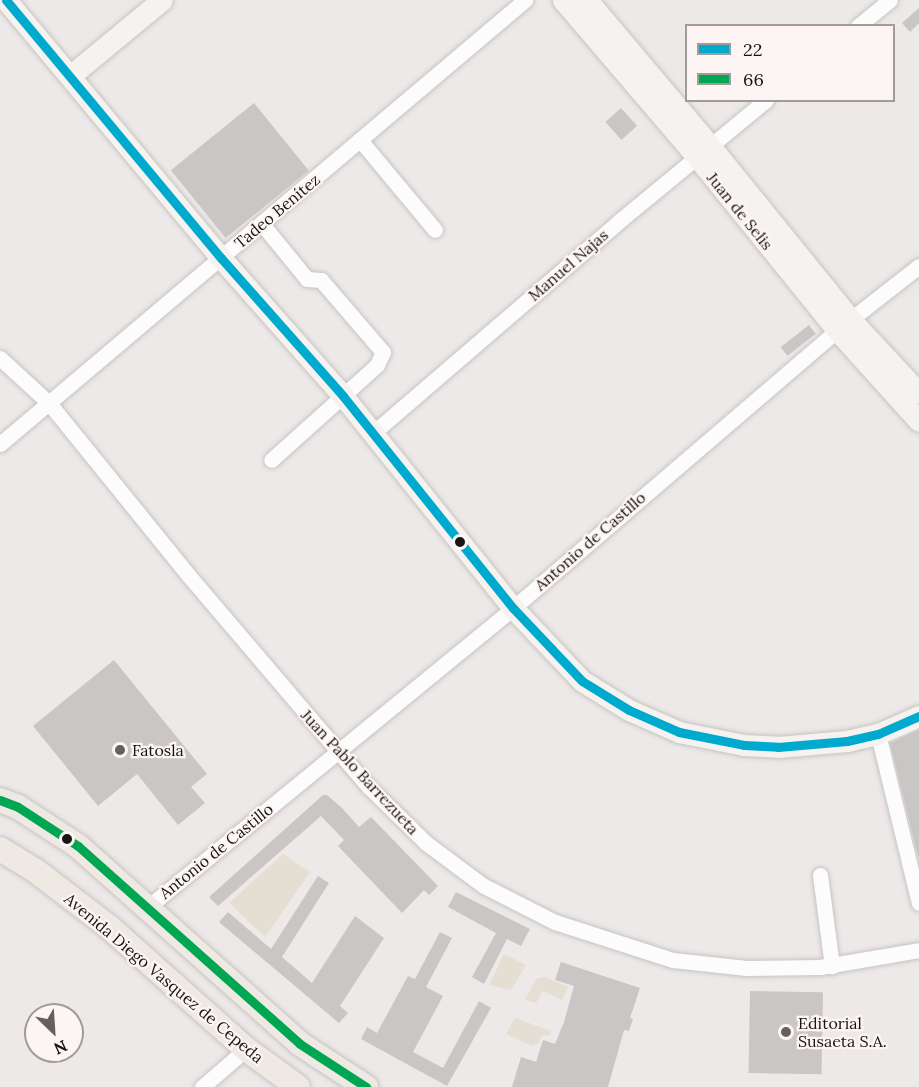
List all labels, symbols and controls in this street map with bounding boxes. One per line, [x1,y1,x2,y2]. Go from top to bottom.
legend [685,24,895,102]
text: 22 [743,38,762,61]
text: 66 [743,68,764,91]
street label: Juan de Selis [703,168,777,254]
street label: Tadeo Benítez [230,170,324,252]
street label: Manuel Najas [524,225,612,305]
street label: Antonio de Castillo [531,488,649,594]
unlabelled marker [454,536,466,548]
street label: Juan Pablo Barrezueta [297,705,423,839]
place label: Fatosla [132,740,184,760]
marker: Fatosla [113,743,127,757]
street label: Antonio de Castillo [155,799,277,903]
unlabelled marker [61,833,73,845]
street label: Avenida Diego Vasquez de Cepeda [61,889,267,1067]
north arrow [24,1003,84,1063]
place label: Editorial Susaeta S.A. [798,1013,887,1051]
marker: Editorial Susaeta S.A. [779,1025,793,1039]
text: N [51,1036,71,1059]

